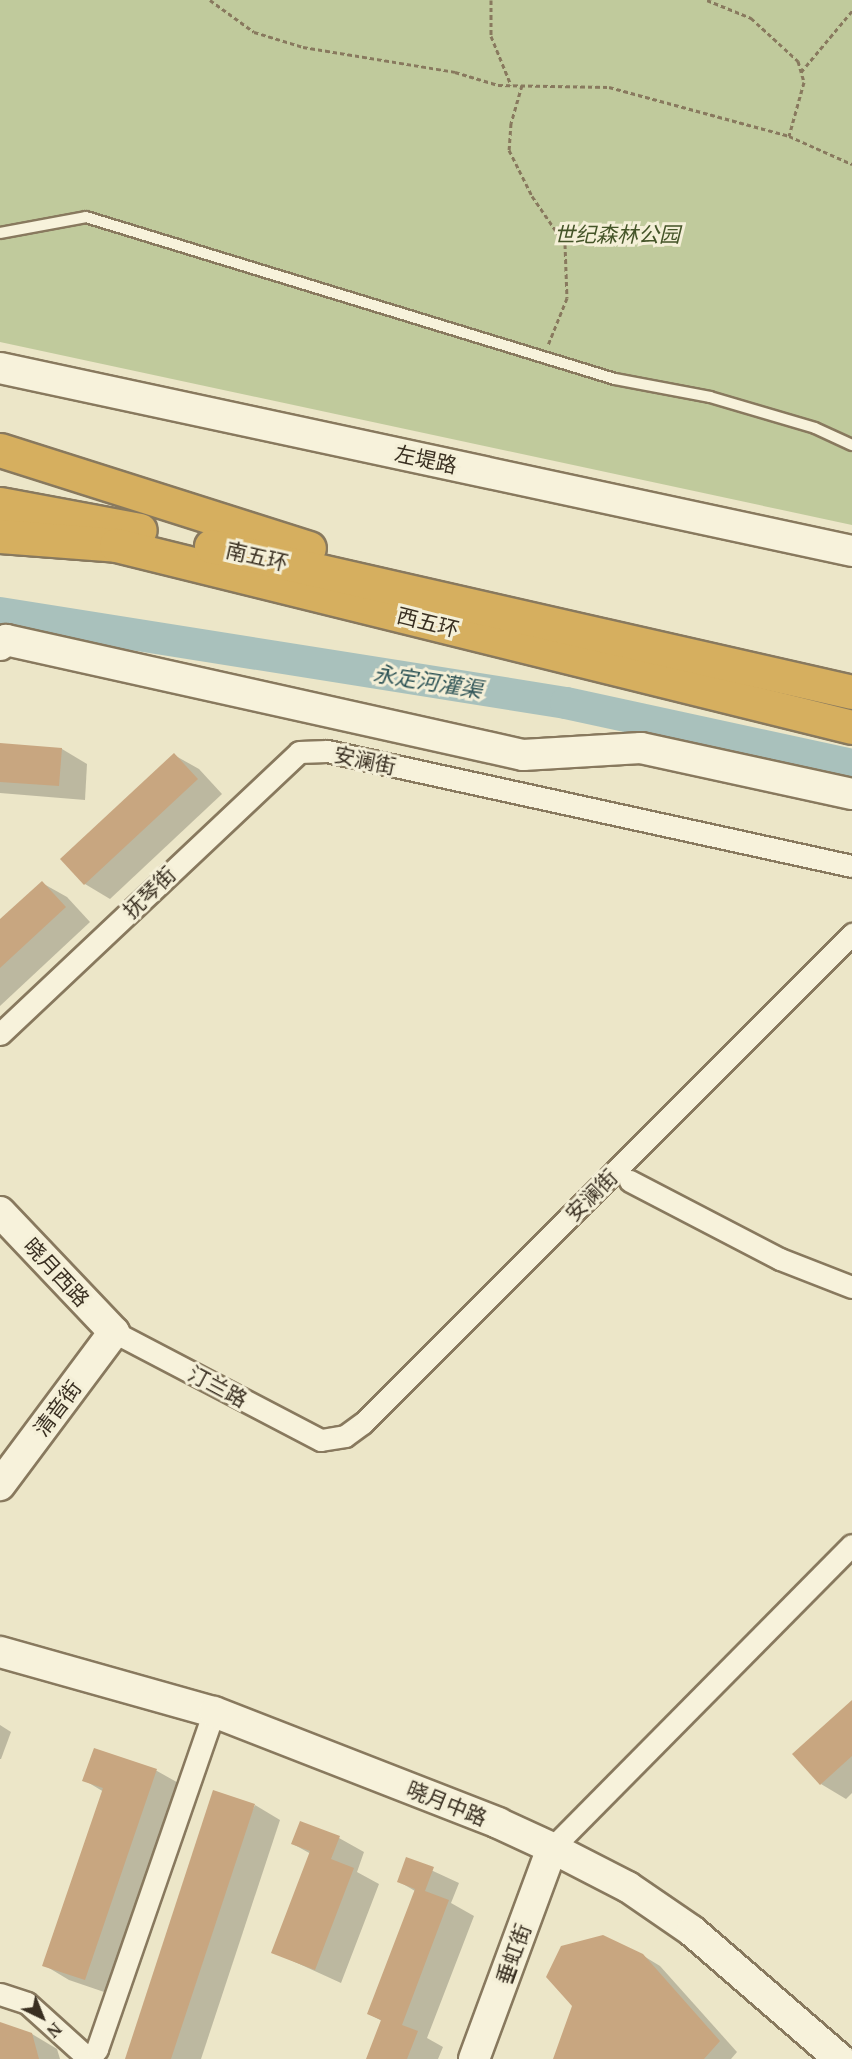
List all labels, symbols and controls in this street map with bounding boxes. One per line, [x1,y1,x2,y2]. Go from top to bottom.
park label: 世纪森林公园 [554,221,680,247]
street label: 左堤路 [393,440,459,478]
street label: 南五环 [223,537,291,575]
street label: 西五环 [394,602,462,642]
water label: 永定河灌渠 [372,659,484,703]
street label: 安澜街 [332,741,398,779]
street label: 抚琴街 [118,861,180,923]
street label: 安澜街 [560,1164,622,1226]
street label: 晓月西路 [19,1233,95,1311]
street label: 汀兰路 [184,1360,252,1412]
street label: 清音街 [28,1375,86,1441]
street label: 晓月中路 [403,1776,491,1830]
street label: 垂虹街 [490,1920,536,1988]
north arrow [12,1987,72,2047]
text: N [42,2018,66,2043]

